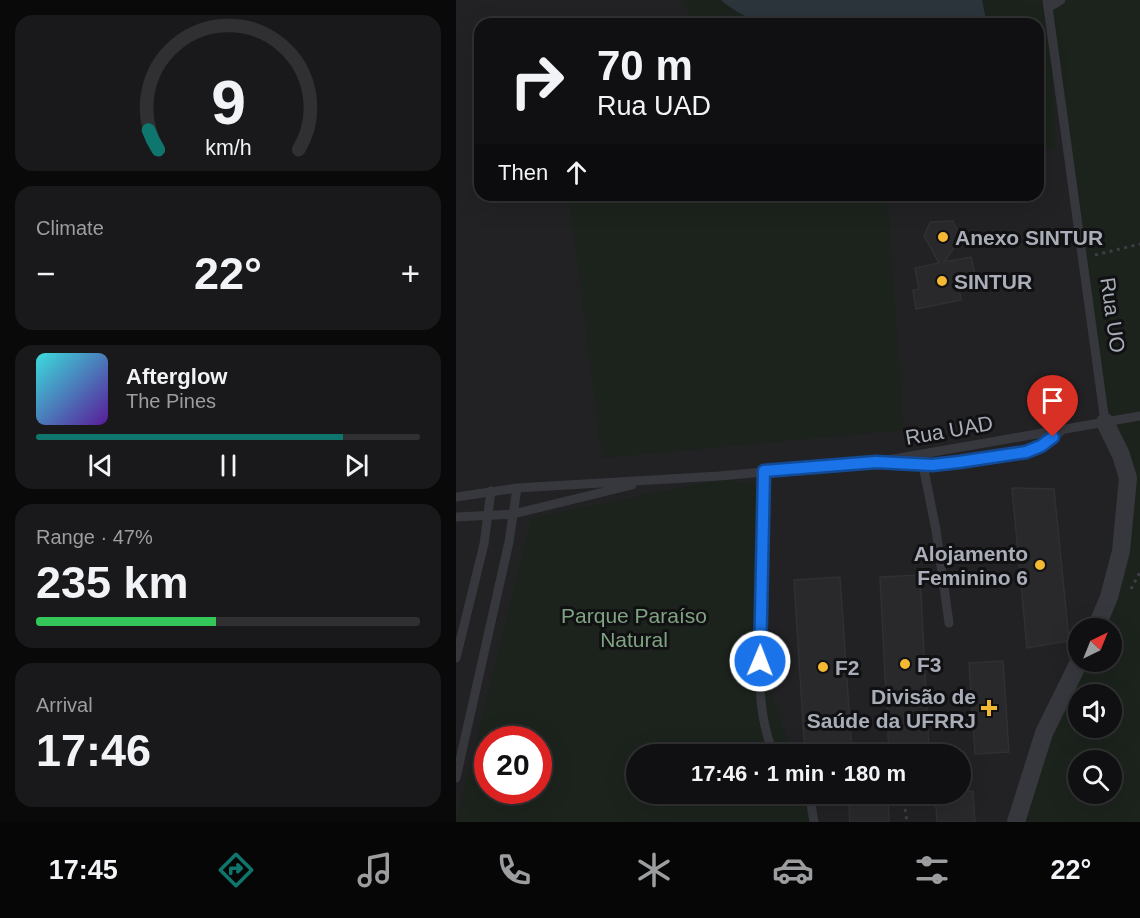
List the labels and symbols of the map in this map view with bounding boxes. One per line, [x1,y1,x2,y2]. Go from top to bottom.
place label: Anexo SINTUR [955,226,1103,249]
marker: Anexo SINTUR [936,230,950,244]
place label: SINTUR [954,270,1032,293]
marker: SINTUR [935,274,949,288]
street label: Rua UO [1096,276,1130,354]
pin [1027,375,1078,437]
street label: Rua UAD [903,411,995,449]
place label: Alojamento Feminino 6 [914,542,1028,589]
marker: Alojamento Feminino 6 [1033,558,1047,572]
park label: Parque Paraíso Natural [561,604,707,651]
north arrow [1068,618,1122,672]
position arrow [728,629,792,693]
place label: F3 [917,653,942,676]
place label: F2 [835,656,860,679]
marker: F3 [898,657,912,671]
marker: F2 [816,660,830,674]
place label: Divisão de Saúde da UFRRJ [807,685,976,732]
marker: Divisão de Saúde da UFRRJ [980,699,998,717]
speed limit sign: 20 [474,726,552,804]

